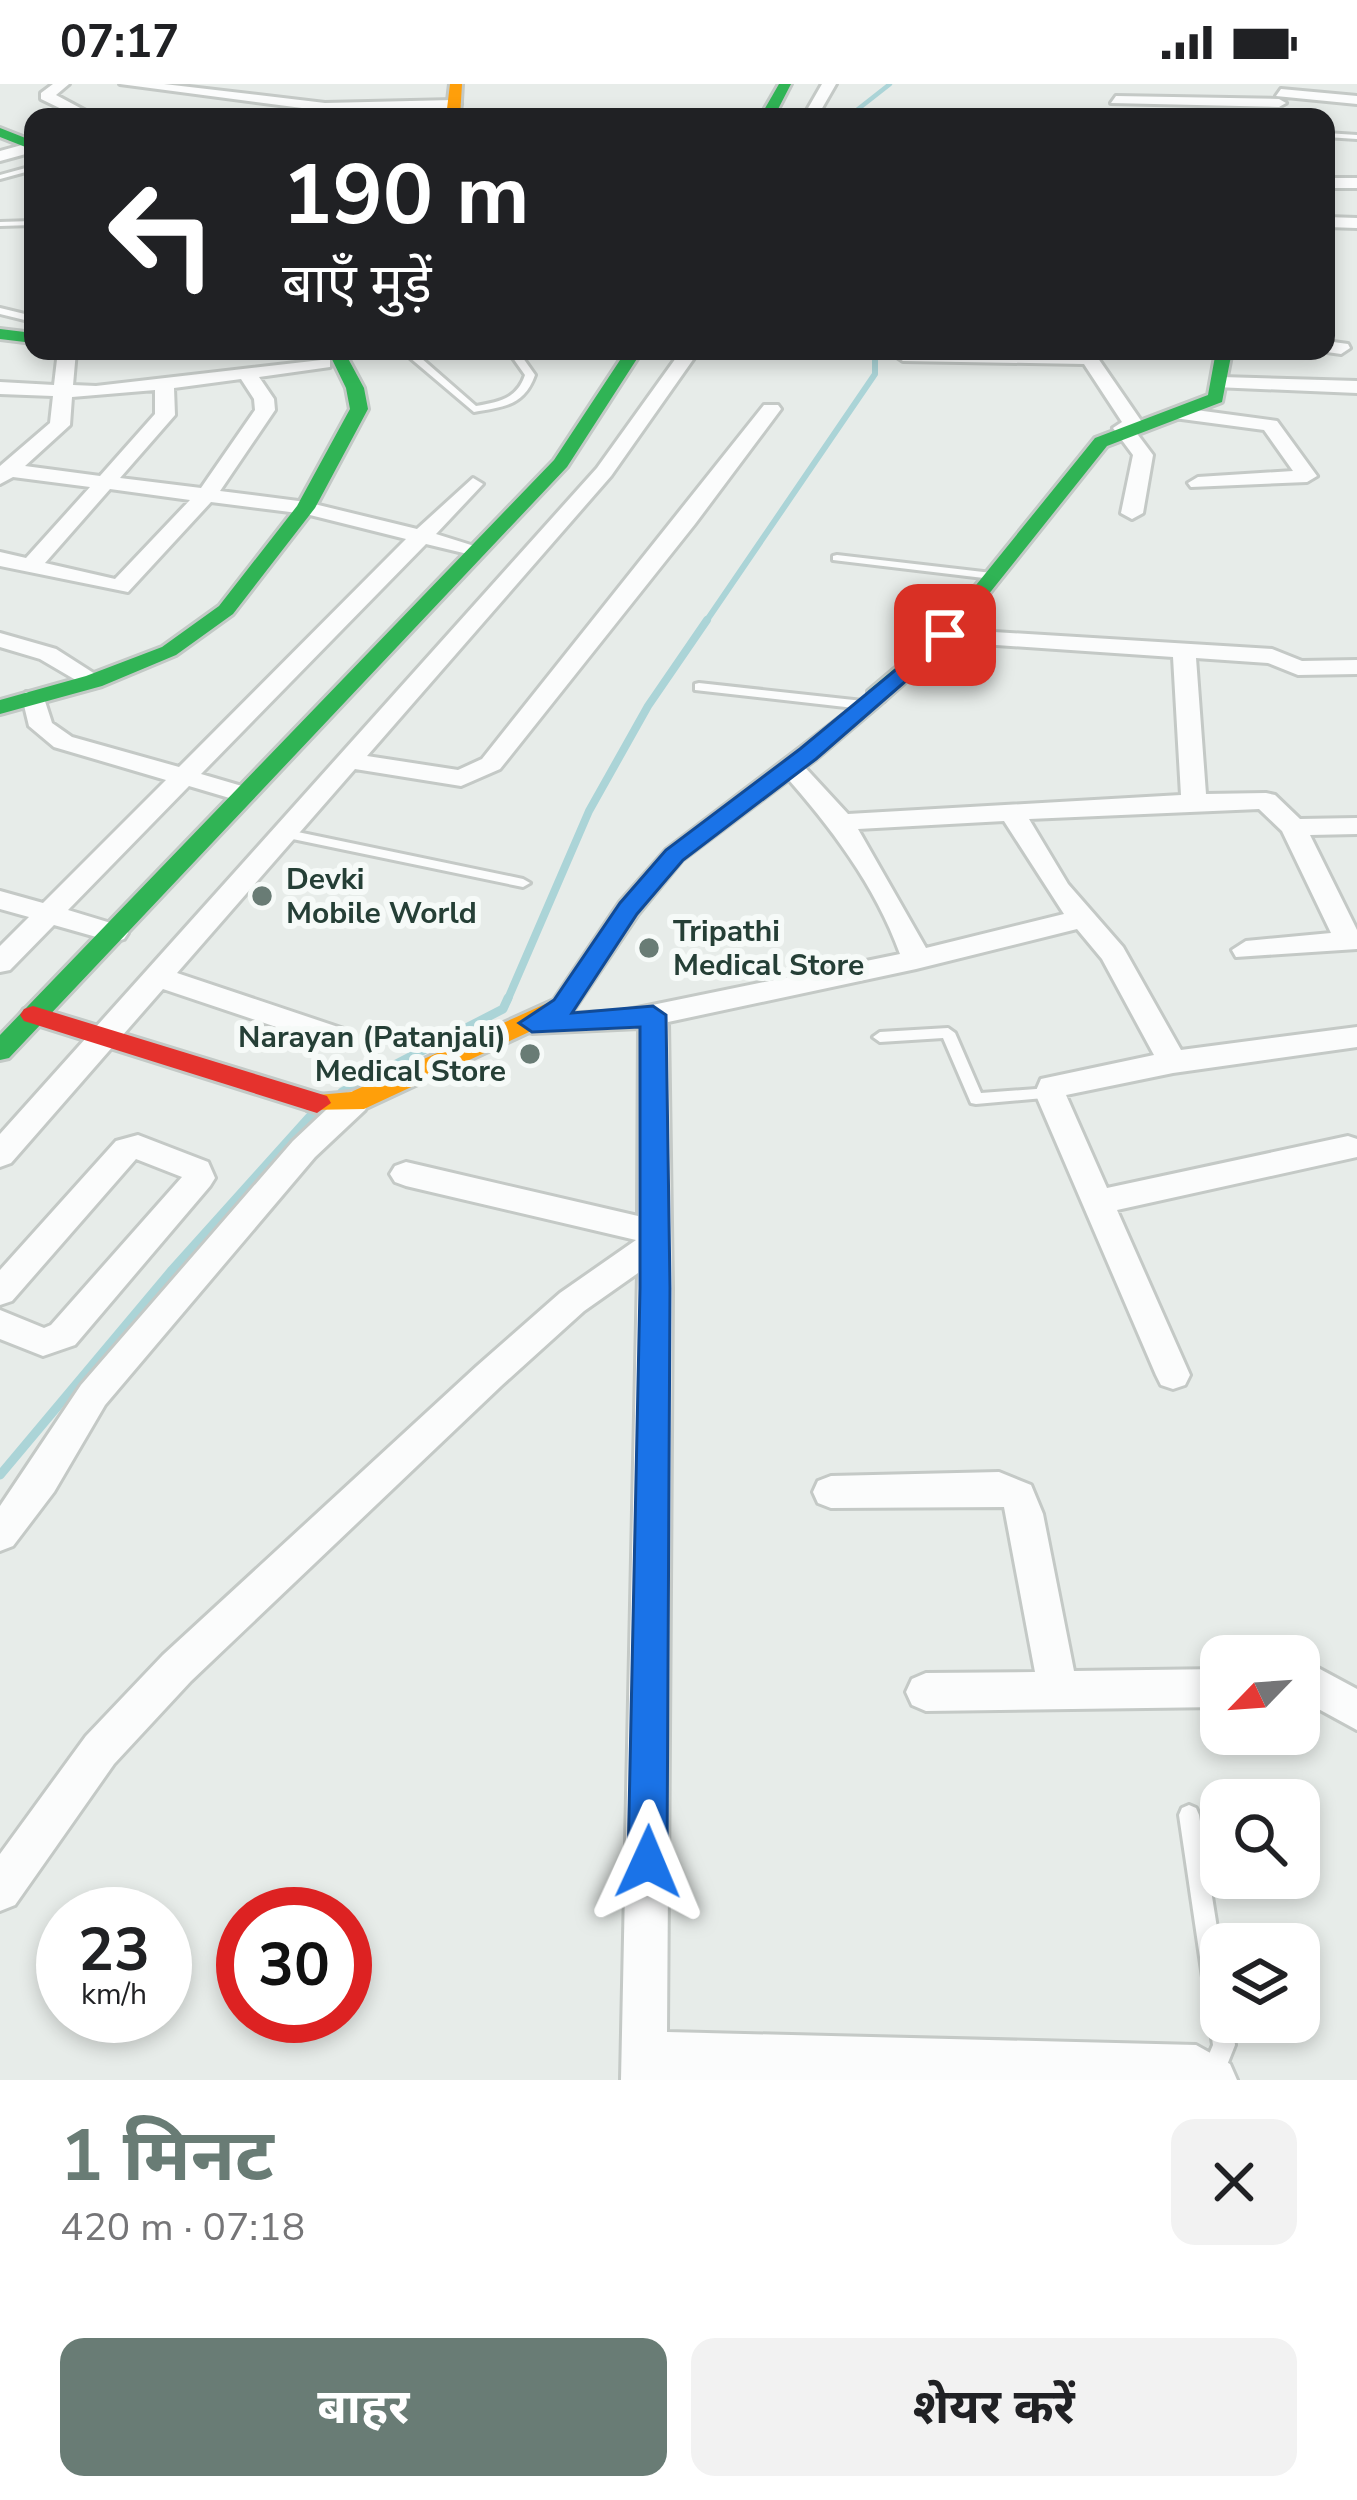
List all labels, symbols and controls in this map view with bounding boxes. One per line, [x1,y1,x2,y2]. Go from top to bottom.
text: 07:17 [60,12,179,73]
text: 190 m [282,138,530,253]
icon: left [84,156,240,312]
text: बाएँ मुड़ें [282,247,432,321]
pin [894,584,996,686]
icon: arrive [912,602,978,668]
place label: Devki Mobile World [286,859,477,934]
marker: Devki Mobile World [249,883,275,909]
place label: Tripathi Medical Store [673,911,864,986]
marker: Tripathi Medical Store [636,935,662,961]
place label: Narayan (Patanjali) Medical Store [238,1017,506,1092]
marker: Narayan (Patanjali) Medical Store [517,1041,543,1067]
north arrow [1200,1635,1320,1755]
map controls [1200,1635,1320,2043]
button: search [1200,1779,1320,1899]
position arrow [585,1799,711,1925]
speed limit sign: 30 [216,1887,372,2043]
text: 23 [78,1909,150,1991]
button: layers [1200,1923,1320,2043]
text: km/h [81,1974,147,2015]
text: 1 मिनट [60,2107,274,2205]
button: close [1171,2119,1297,2245]
text: 420 m · 07:18 [60,2201,305,2254]
button: बाहर [60,2338,667,2476]
button: शेयर करें [691,2338,1297,2476]

